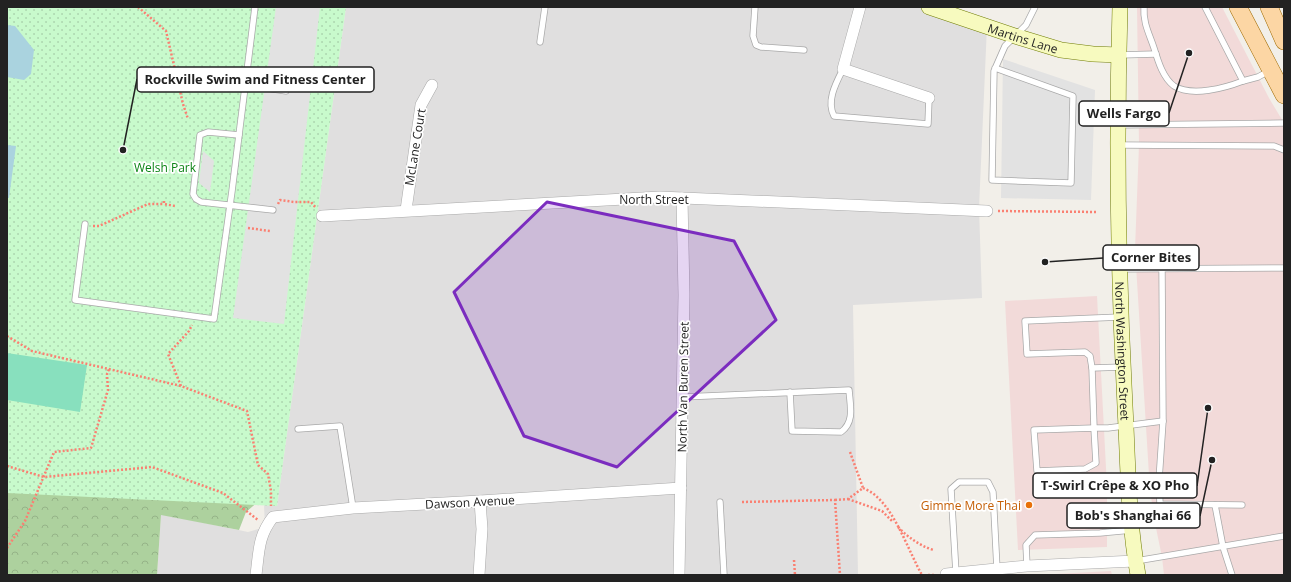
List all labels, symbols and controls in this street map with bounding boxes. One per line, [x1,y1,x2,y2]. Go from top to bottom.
street label: Martins Lane [986,19,1060,57]
callout: Rockville Swim and Fitness Center [137,67,374,92]
text: Rockville Swim and Fitness Center [144,70,366,88]
callout: Wells Fargo [1079,101,1169,126]
text: Wells Fargo [1087,104,1161,122]
street label: McLane Court [401,107,429,187]
park label: Welsh Park [134,159,197,176]
street label: North Street [619,191,689,208]
callout: Corner Bites [1103,245,1199,270]
text: Corner Bites [1111,248,1191,266]
street label: North Washington Street [1111,281,1134,421]
street label: North Van Buren Street [673,321,693,453]
callout: T-Swirl Crêpe & XO Pho [1033,473,1197,498]
text: T-Swirl Crêpe & XO Pho [1041,476,1189,494]
street label: Dawson Avenue [425,491,516,513]
place label: Gimme More Thai [921,497,1021,514]
marker: Gimme More Thai [1024,500,1034,510]
callout: Bob's Shanghai 66 [1067,503,1200,528]
text: Bob's Shanghai 66 [1075,506,1192,524]

